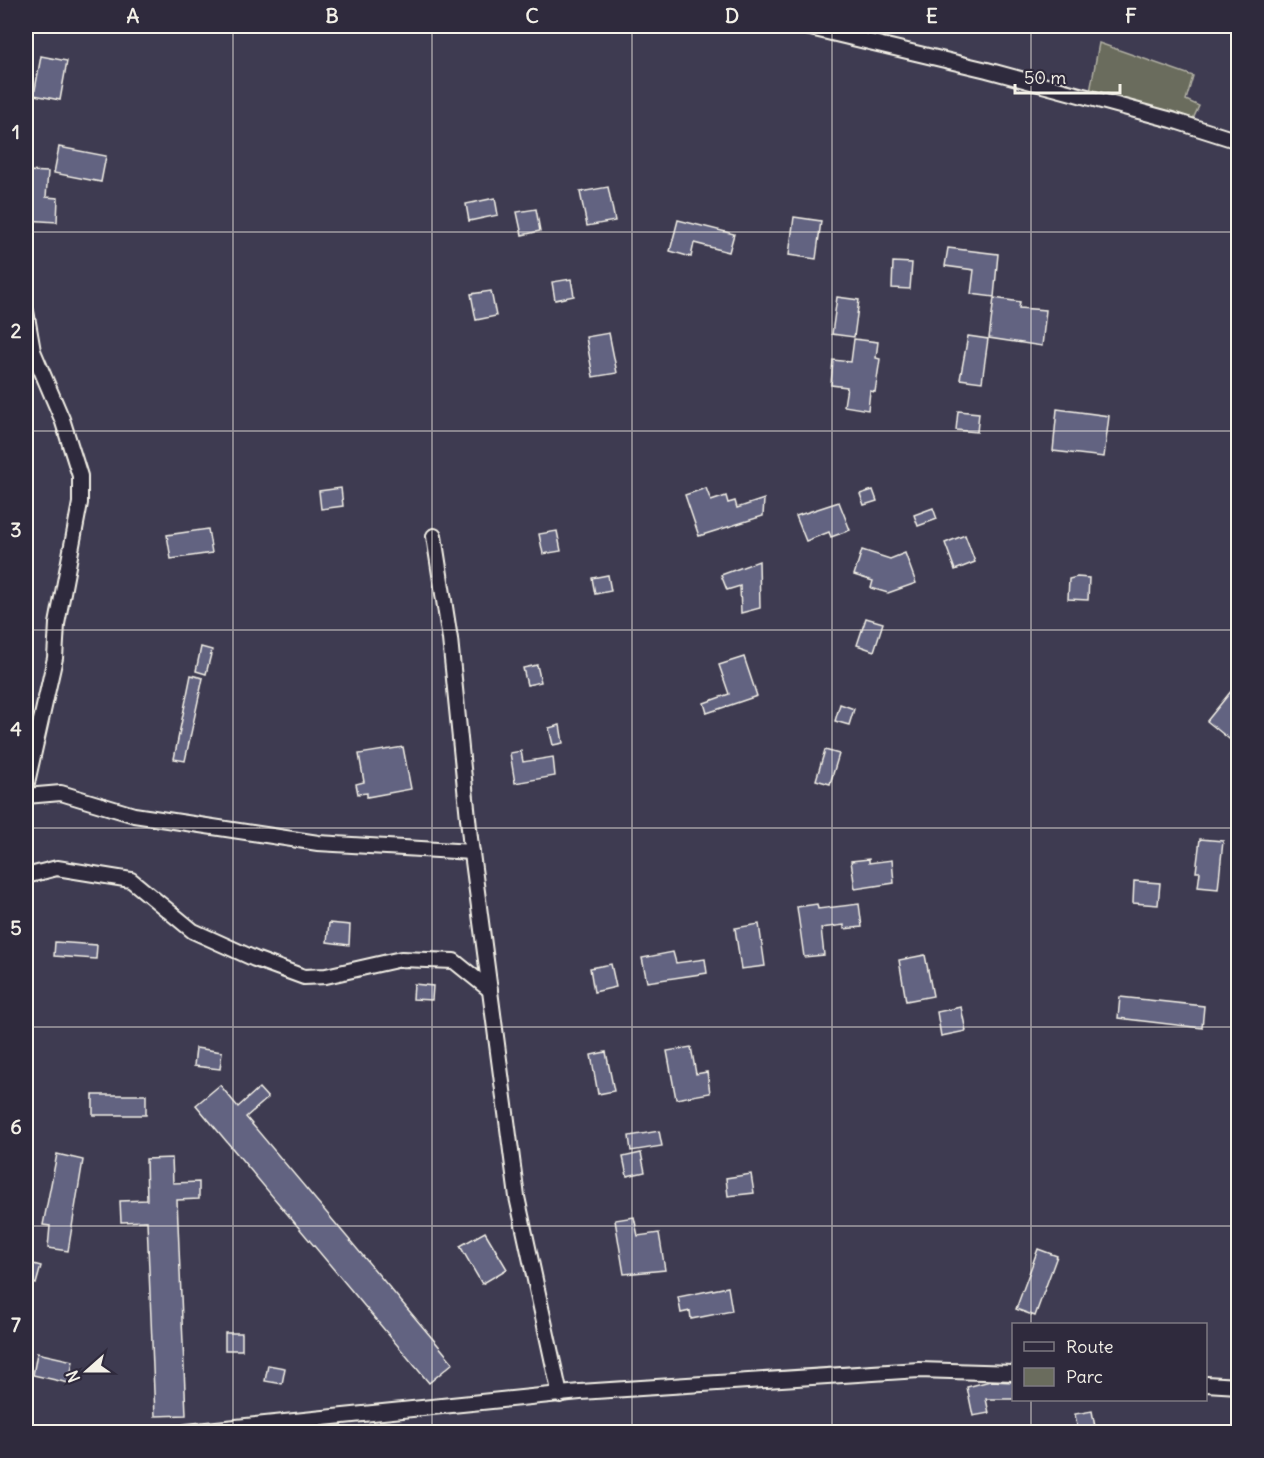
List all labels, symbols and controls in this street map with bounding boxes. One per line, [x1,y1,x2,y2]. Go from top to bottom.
text: A [127,3,140,28]
text: B [325,3,339,28]
text: C [525,3,539,28]
text: D [725,3,739,28]
text: E [926,3,938,28]
text: F [1125,3,1137,28]
scale bar [1015,57,1120,95]
text: 50 m [1024,66,1066,89]
text: 1 [12,119,20,144]
text: 2 [11,318,22,343]
text: 3 [10,517,22,542]
text: 4 [10,716,22,741]
text: 5 [10,915,22,940]
text: 6 [10,1114,22,1139]
text: 7 [11,1312,21,1337]
legend [1012,1323,1207,1401]
text: Route [1066,1335,1114,1358]
north arrow [57,1341,117,1401]
text: Parc [1066,1365,1103,1388]
text: N [62,1368,84,1385]

